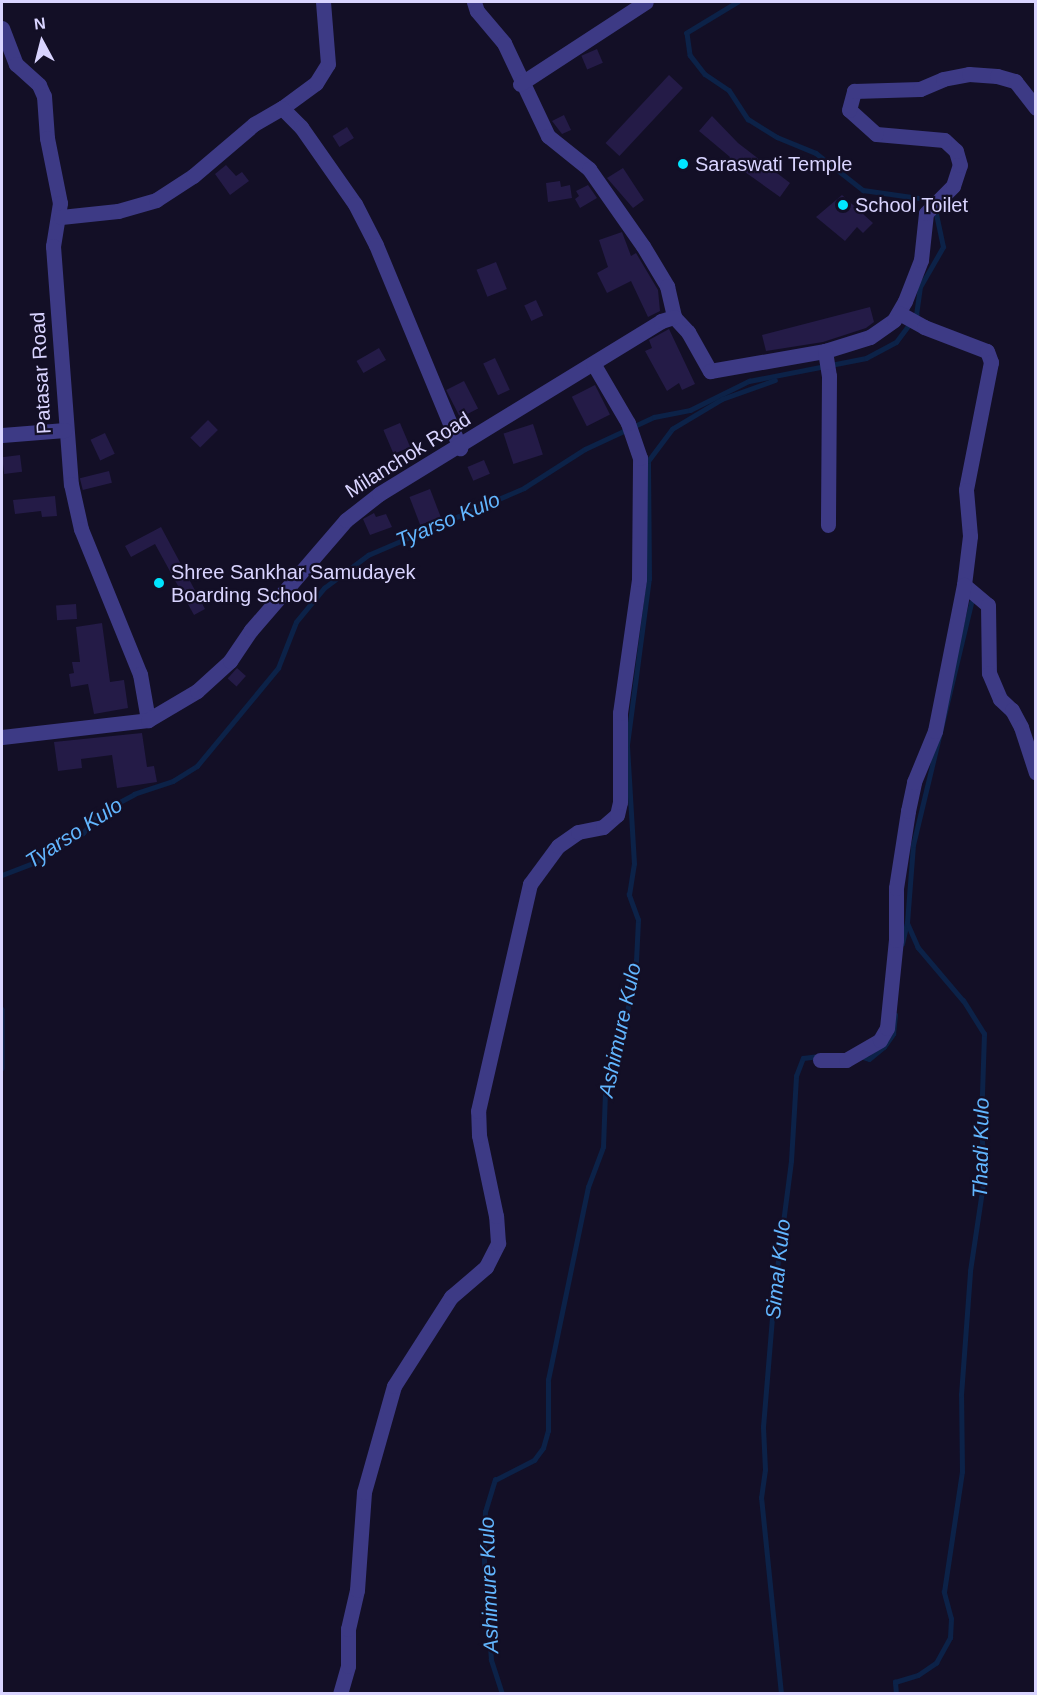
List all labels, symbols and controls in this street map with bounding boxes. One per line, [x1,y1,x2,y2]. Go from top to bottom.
north arrow [12,12,72,72]
text: N [33,14,47,33]
place label: Saraswati Temple [695,152,853,176]
marker: Saraswati Temple [676,157,690,171]
place label: School Toilet [855,193,968,217]
marker: School Toilet [836,198,850,212]
street label: Patasar Road [26,311,56,435]
street label: Milanchok Road [341,407,475,503]
water label: Tyarso Kulo [392,487,504,553]
place label: Shree Sankhar Samudayek Boarding School [171,560,416,607]
marker: Shree Sankhar Samudayek Boarding School [152,576,166,590]
water label: Tyarso Kulo [21,792,127,874]
water label: Ashimure Kulo [593,961,647,1099]
water label: Thadi Kulo [968,1098,994,1198]
water label: Simal Kulo [760,1218,796,1320]
water label: Ashimure Kulo [474,1516,504,1654]

